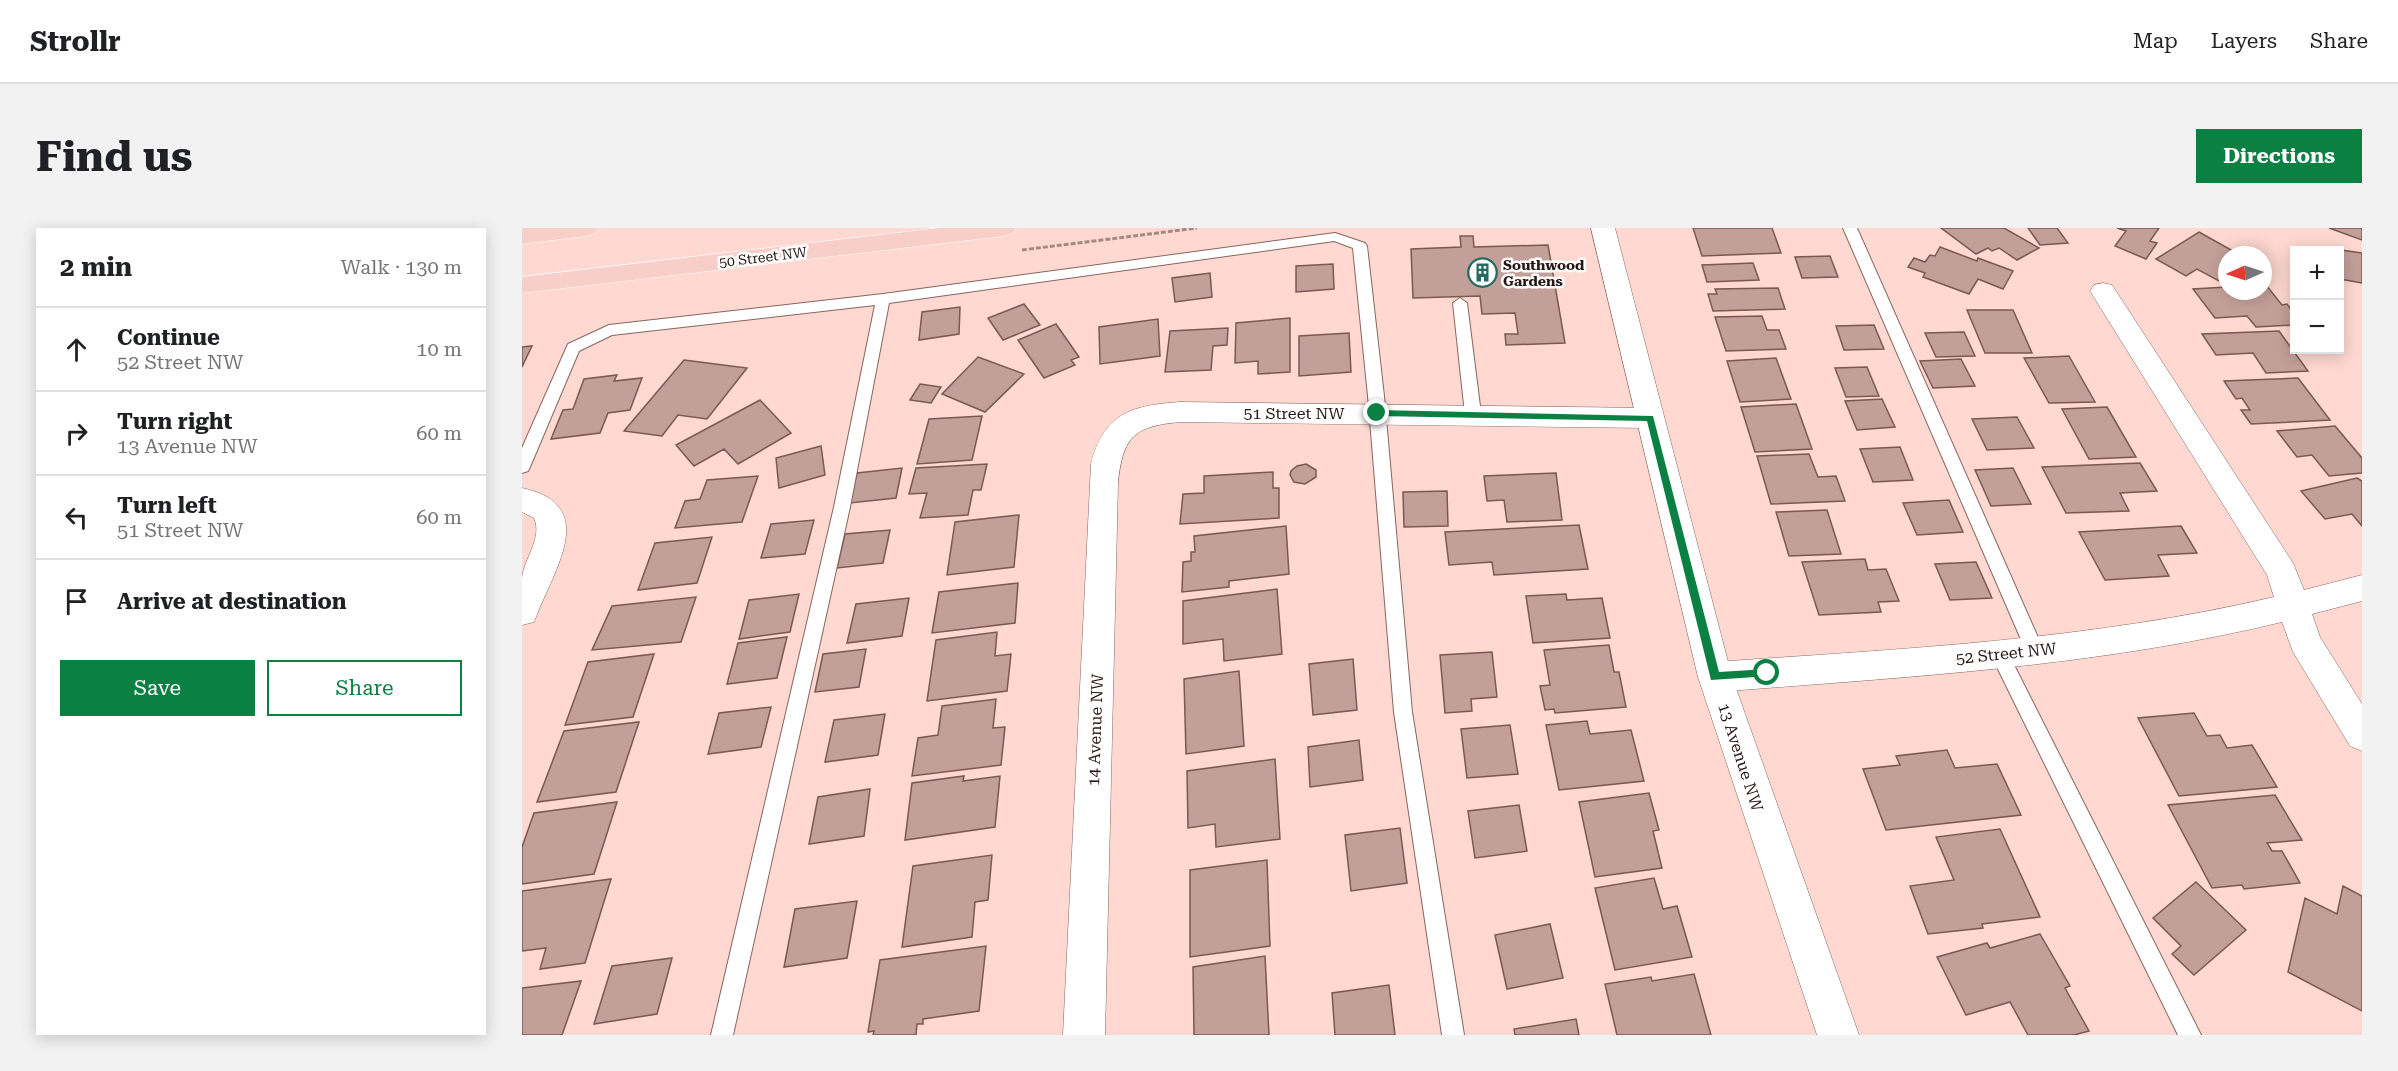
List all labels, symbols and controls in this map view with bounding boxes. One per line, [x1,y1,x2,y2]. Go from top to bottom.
text: Strollr [30,25,121,58]
text: Map [2133,29,2178,53]
text: Layers [2211,29,2277,53]
text: Share [2310,29,2368,53]
button: Directions [2196,129,2362,183]
text: Find us [36,132,193,181]
street label: 50 Street NW [718,244,809,270]
north arrow [2218,246,2272,300]
map controls [2290,246,2344,354]
button: + [2290,246,2344,300]
text: 2 min [60,252,132,282]
text: Walk · 130 m [341,255,462,279]
building icon: Southwood Gardens [1466,257,1498,289]
place label: Southwood Gardens [1503,257,1585,289]
button: − [2290,300,2344,354]
text: Continue [117,325,220,350]
icon: ahead [60,333,93,366]
text: 10 m [416,337,462,361]
text: 52 Street NW [117,350,243,374]
route end [1363,399,1389,425]
street label: 51 Street NW [1244,404,1345,423]
text: Turn right [117,409,232,434]
icon: right [60,417,93,450]
text: 60 m [416,421,462,445]
text: 13 Avenue NW [117,434,257,458]
text: Turn left [117,493,217,518]
icon: left [60,501,93,534]
text: 60 m [416,505,462,529]
text: 51 Street NW [117,518,243,542]
icon: arrive [60,585,93,618]
text: Arrive at destination [117,589,346,614]
street label: 52 Street NW [1955,639,2058,668]
route start [1753,659,1779,685]
button: Save [60,660,255,716]
button: Share [267,660,462,716]
street label: 14 Avenue NW [1084,673,1107,787]
street label: 13 Avenue NW [1714,701,1767,814]

